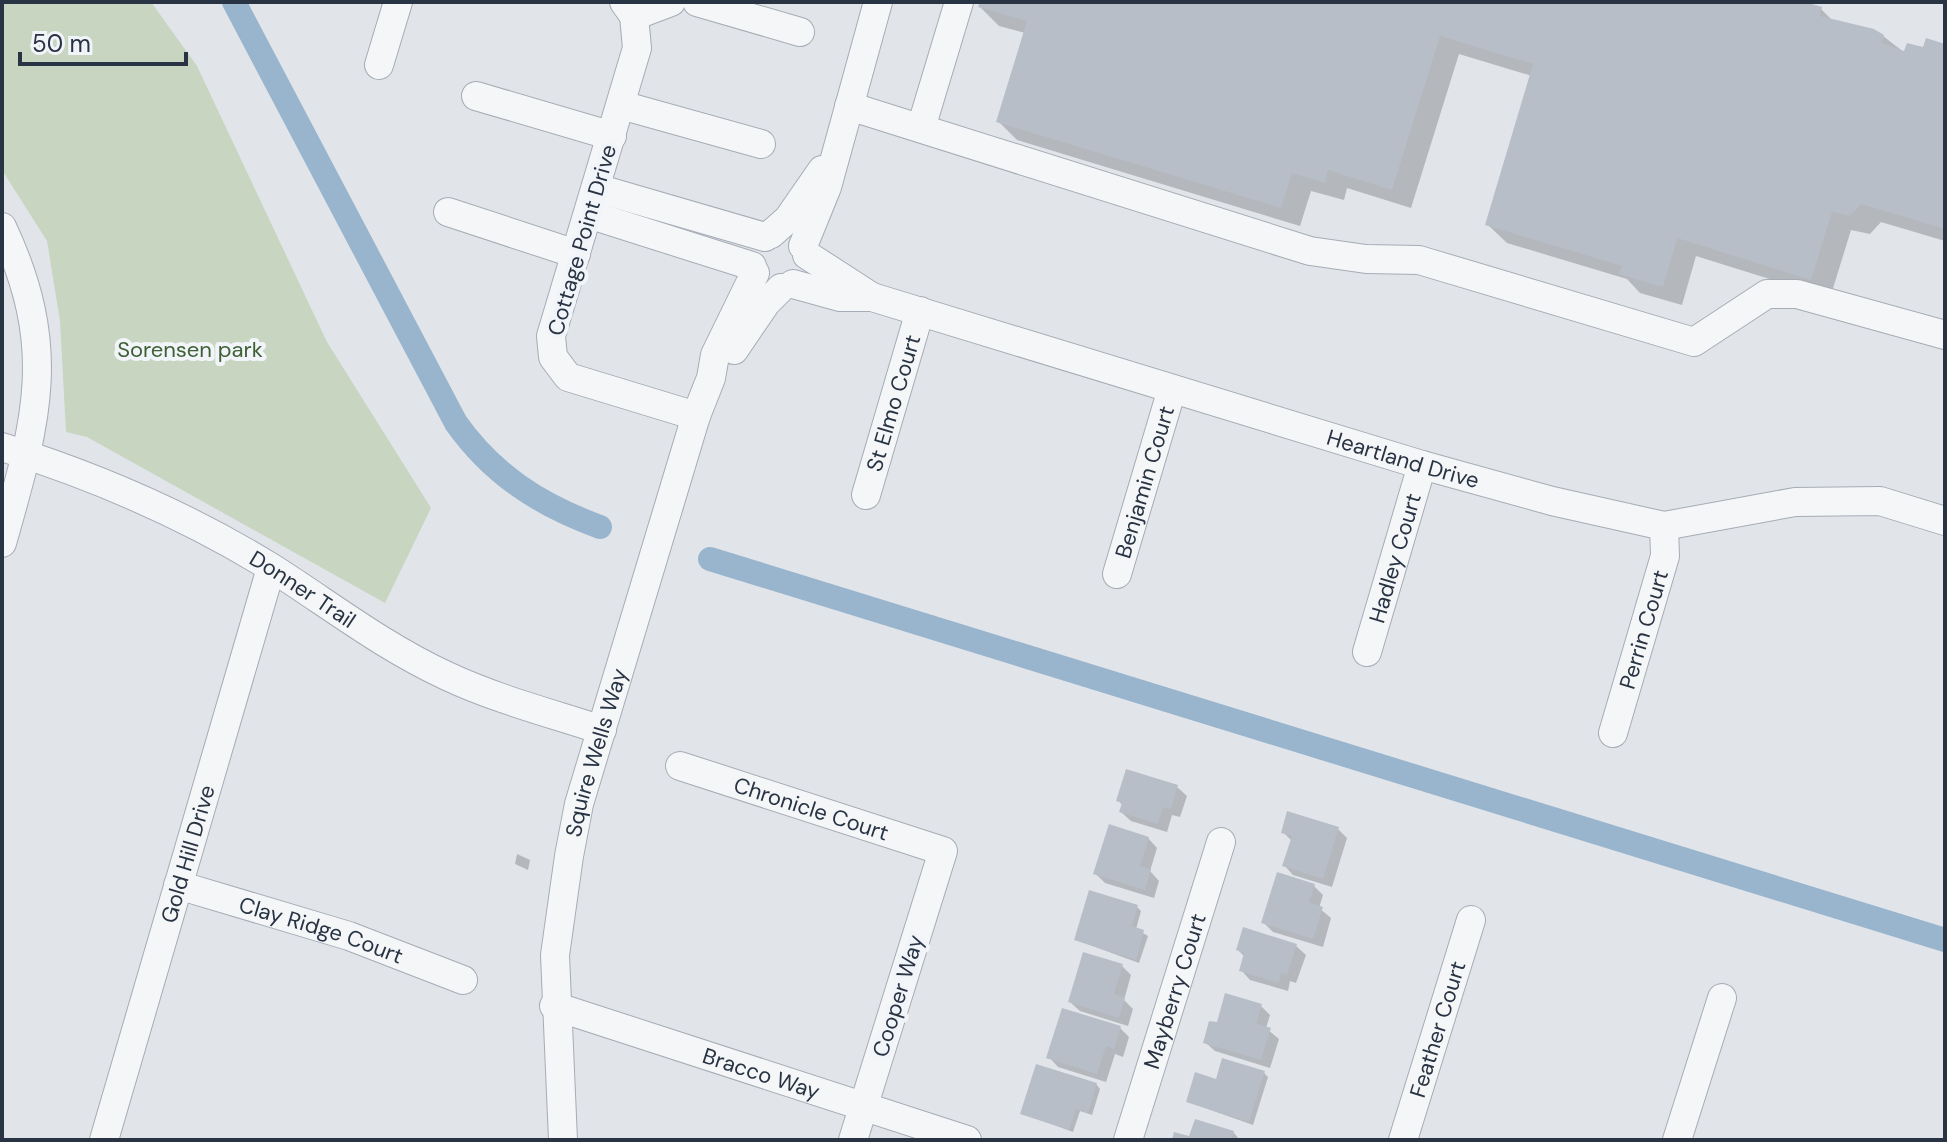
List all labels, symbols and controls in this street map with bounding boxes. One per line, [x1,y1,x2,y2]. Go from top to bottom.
scale bar [20,16,186,66]
text: 50 m [32,28,91,59]
street label: Cottage Point Drive [541,141,623,339]
street label: St Elmo Court [859,331,927,475]
park label: Sorensen park [117,335,263,364]
street label: Benjamin Court [1108,402,1181,562]
street label: Heartland Drive [1323,422,1483,495]
street label: Hadley Court [1362,490,1427,626]
street label: Donner Trail [245,543,362,634]
street label: Perrin Court [1612,566,1675,692]
street label: Squire Wells Way [559,665,634,839]
street label: Chronicle Court [730,770,892,847]
street label: Gold Hill Drive [154,782,221,926]
street label: Clay Ridge Court [236,890,407,970]
street label: Mayberry Court [1137,910,1212,1072]
street label: Cooper Way [866,931,930,1061]
street label: Feather Court [1403,957,1472,1101]
street label: Bracco Way [699,1041,824,1106]

